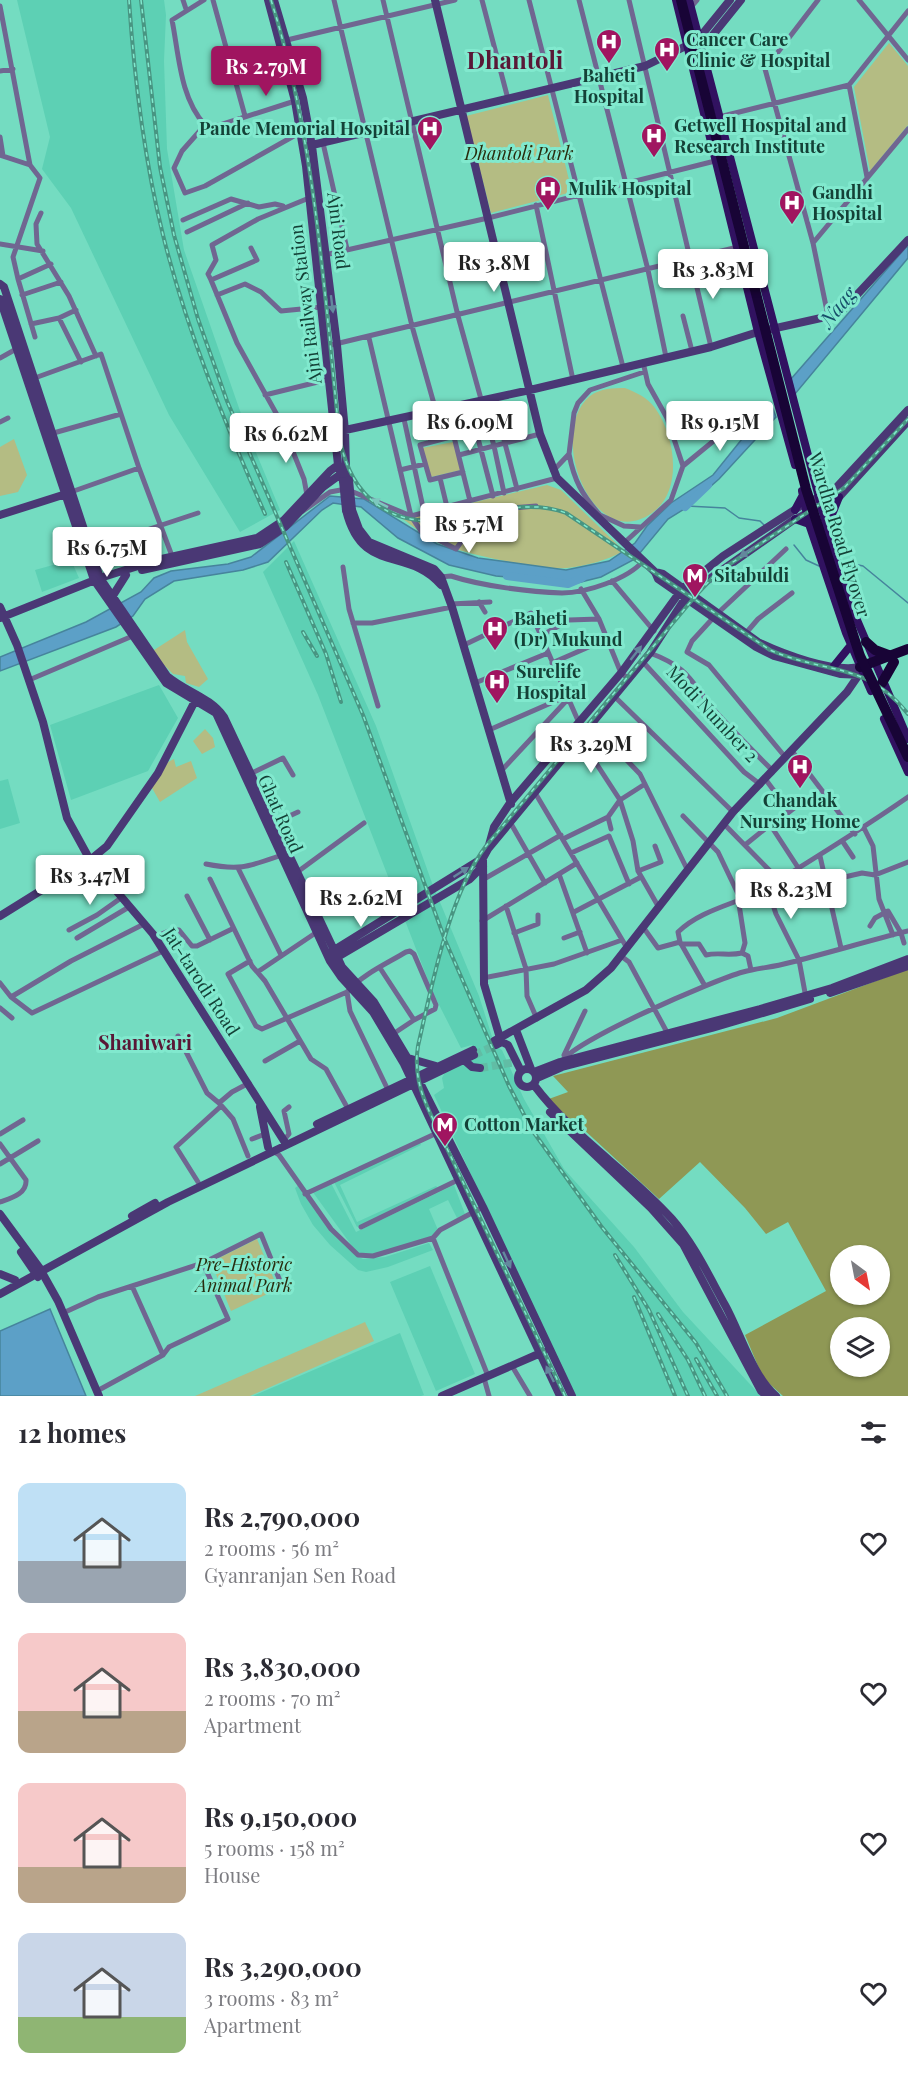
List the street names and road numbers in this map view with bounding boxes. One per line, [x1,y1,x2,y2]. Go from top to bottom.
street label: Ajni Road [322,190,356,271]
street label: Ajni Railway Station [283,223,327,386]
street label: Wardha Road Flyover [803,448,876,620]
street label: Modi Number 2 [662,660,764,767]
street label: Ghat Road [253,771,309,857]
street label: Jat-tarodi Road [158,922,246,1040]

